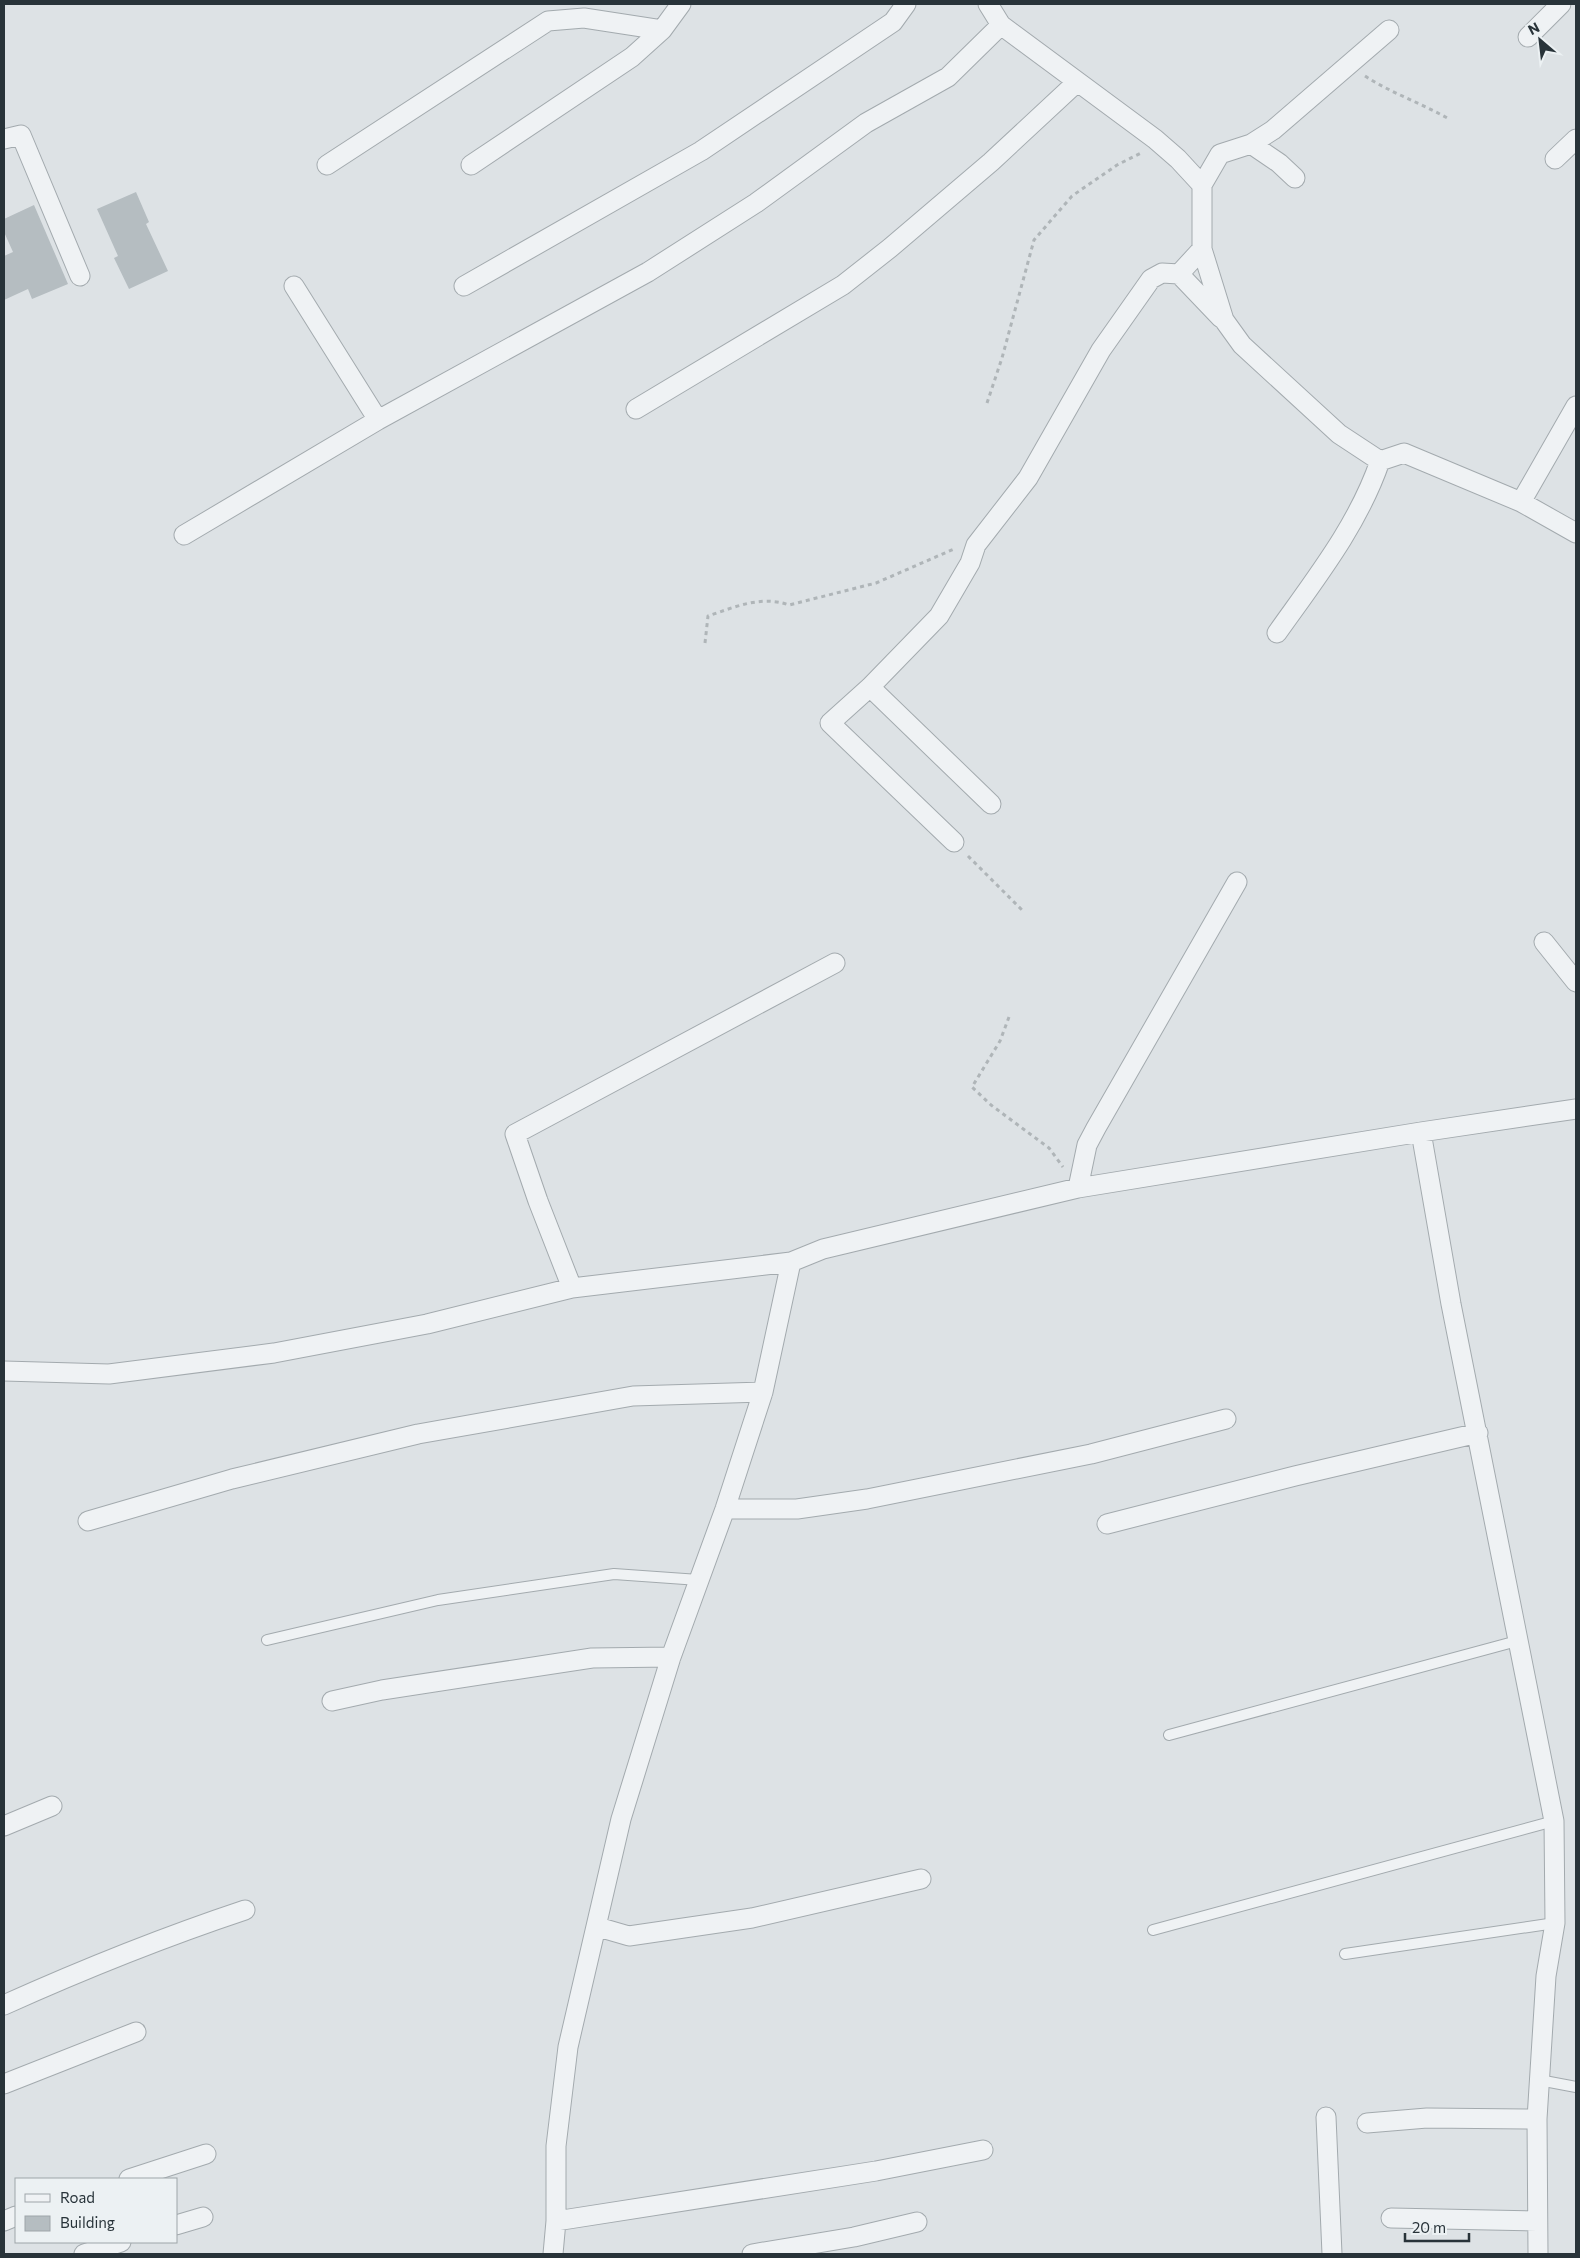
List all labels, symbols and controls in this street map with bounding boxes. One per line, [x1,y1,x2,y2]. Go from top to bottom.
north arrow [1515,15,1565,65]
text: N [1525,18,1542,38]
legend [15,2178,178,2243]
text: Road [60,2188,95,2206]
scale bar [1405,2210,1469,2242]
text: Building [60,2213,115,2231]
text: 20 m [1412,2218,1446,2236]

